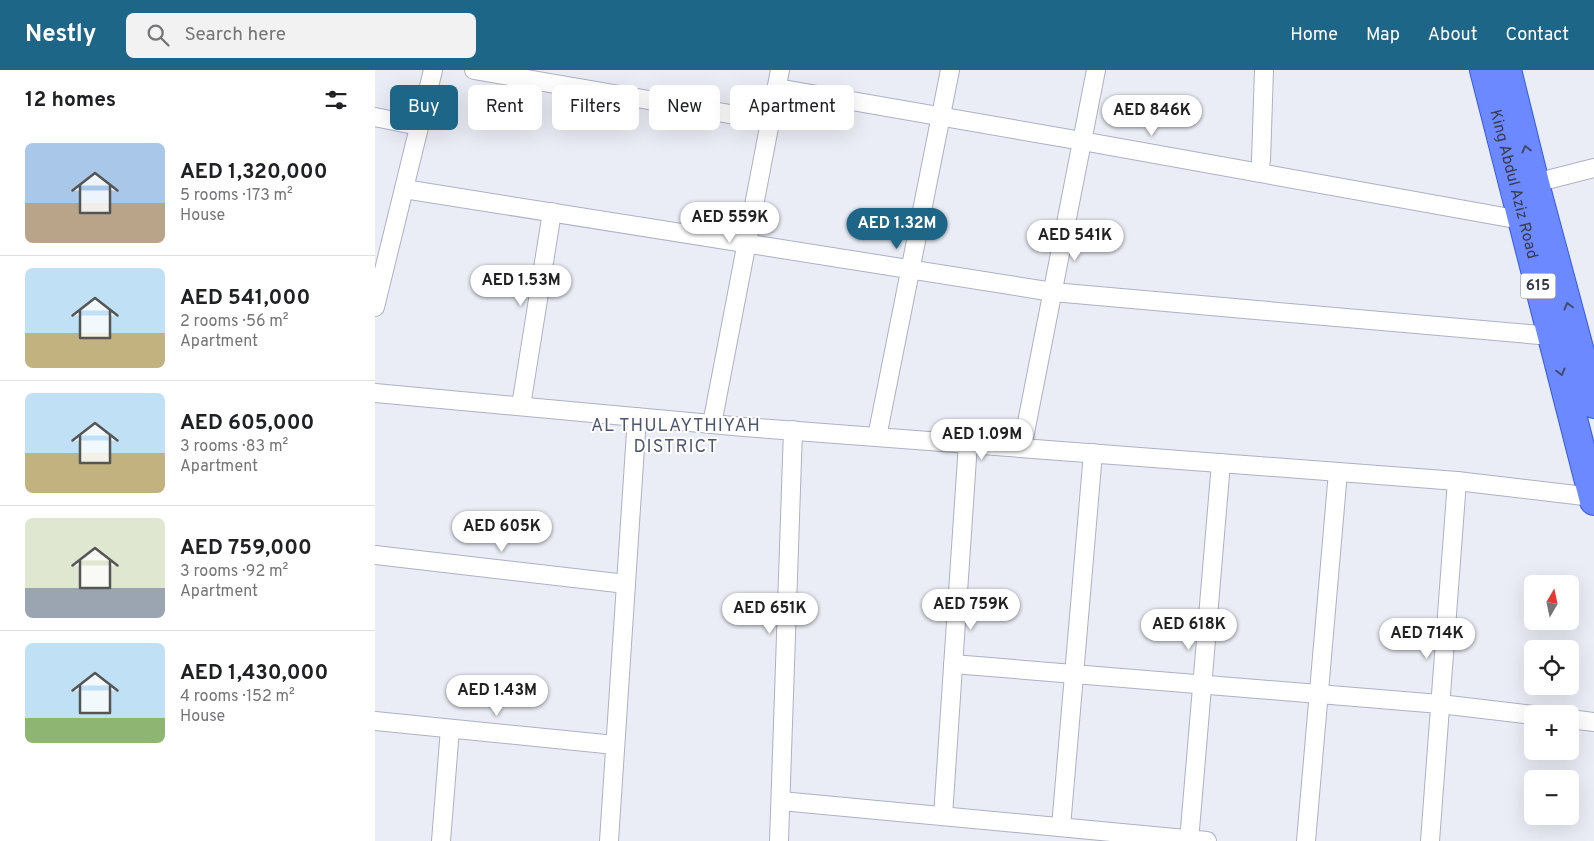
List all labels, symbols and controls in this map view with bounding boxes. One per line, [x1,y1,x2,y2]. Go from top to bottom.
search box [126,13,476,58]
text: Nestly [25,20,96,50]
icon: search [144,21,172,49]
text: Search here [184,23,286,47]
text: Home [1290,24,1338,47]
text: Map [1366,24,1400,47]
text: About [1428,24,1477,47]
text: Contact [1505,24,1569,47]
chip: Buy [390,85,458,130]
chip: Rent [468,85,542,130]
chip: Filters [552,85,639,130]
chip: New [649,85,720,130]
chip: Apartment [730,85,854,130]
icon: filters [322,86,350,114]
text: 12 homes [25,87,116,114]
pin: AED 846K [1100,94,1204,137]
text: AED 846K [1113,101,1191,121]
street label: King Abdul Aziz Road [1485,108,1542,261]
one-way arrow [1521,145,1532,154]
text: AED 1,320,000 [180,159,328,186]
icon: home [65,163,125,223]
text: 5 rooms · 173 m² [180,186,293,206]
pin: AED 559K [678,202,782,244]
text: House [180,206,225,226]
text: AED 559K [691,208,769,228]
pin: AED 1.32M [840,208,954,250]
text: AED 1.32M [858,214,936,234]
pin: AED 541K [1023,220,1127,262]
text: AED 541K [1038,226,1112,246]
pin: AED 1.53M [464,264,578,307]
text: AED 1.53M [481,271,561,291]
road number: 615 [1521,274,1555,298]
text: AED 541,000 [180,285,310,312]
icon: home [65,288,125,348]
one-way arrow [1563,303,1573,311]
text: 2 rooms · 56 m² [180,312,289,332]
text: Apartment [180,332,258,352]
one-way arrow [1555,367,1565,375]
text: AED 605,000 [180,410,314,437]
icon: home [65,413,125,473]
district label: AL THULAYTHIYAH DISTRICT [591,415,761,459]
pin: AED 1.09M [925,418,1039,461]
text: AED 1.09M [942,425,1022,445]
text: 3 rooms · 83 m² [180,437,288,457]
text: Apartment [180,457,258,477]
pin: AED 605K [450,510,554,553]
text: AED 605K [463,517,541,537]
text: AED 759,000 [180,535,312,562]
icon: home [65,538,125,598]
text: 3 rooms · 92 m² [180,562,288,582]
north arrow [1524,575,1579,630]
map controls [1524,575,1579,825]
text: Apartment [180,582,258,602]
pin: AED 759K [919,588,1023,631]
pin: AED 651K [718,592,822,635]
text: AED 759K [933,595,1009,615]
text: AED 651K [733,599,807,619]
pin: AED 618K [1137,608,1241,651]
text: AED 618K [1152,615,1226,635]
pin: AED 714K [1375,618,1479,660]
text: AED 714K [1390,624,1464,644]
button: locate [1524,640,1579,695]
text: AED 1,430,000 [180,660,328,687]
icon: home [65,663,125,723]
pin: AED 1.43M [440,674,554,717]
text: AED 1.43M [457,681,537,701]
text: 4 rooms · 152 m² [180,687,295,707]
button: + [1524,705,1579,760]
text: House [180,707,225,727]
button: − [1524,770,1579,825]

